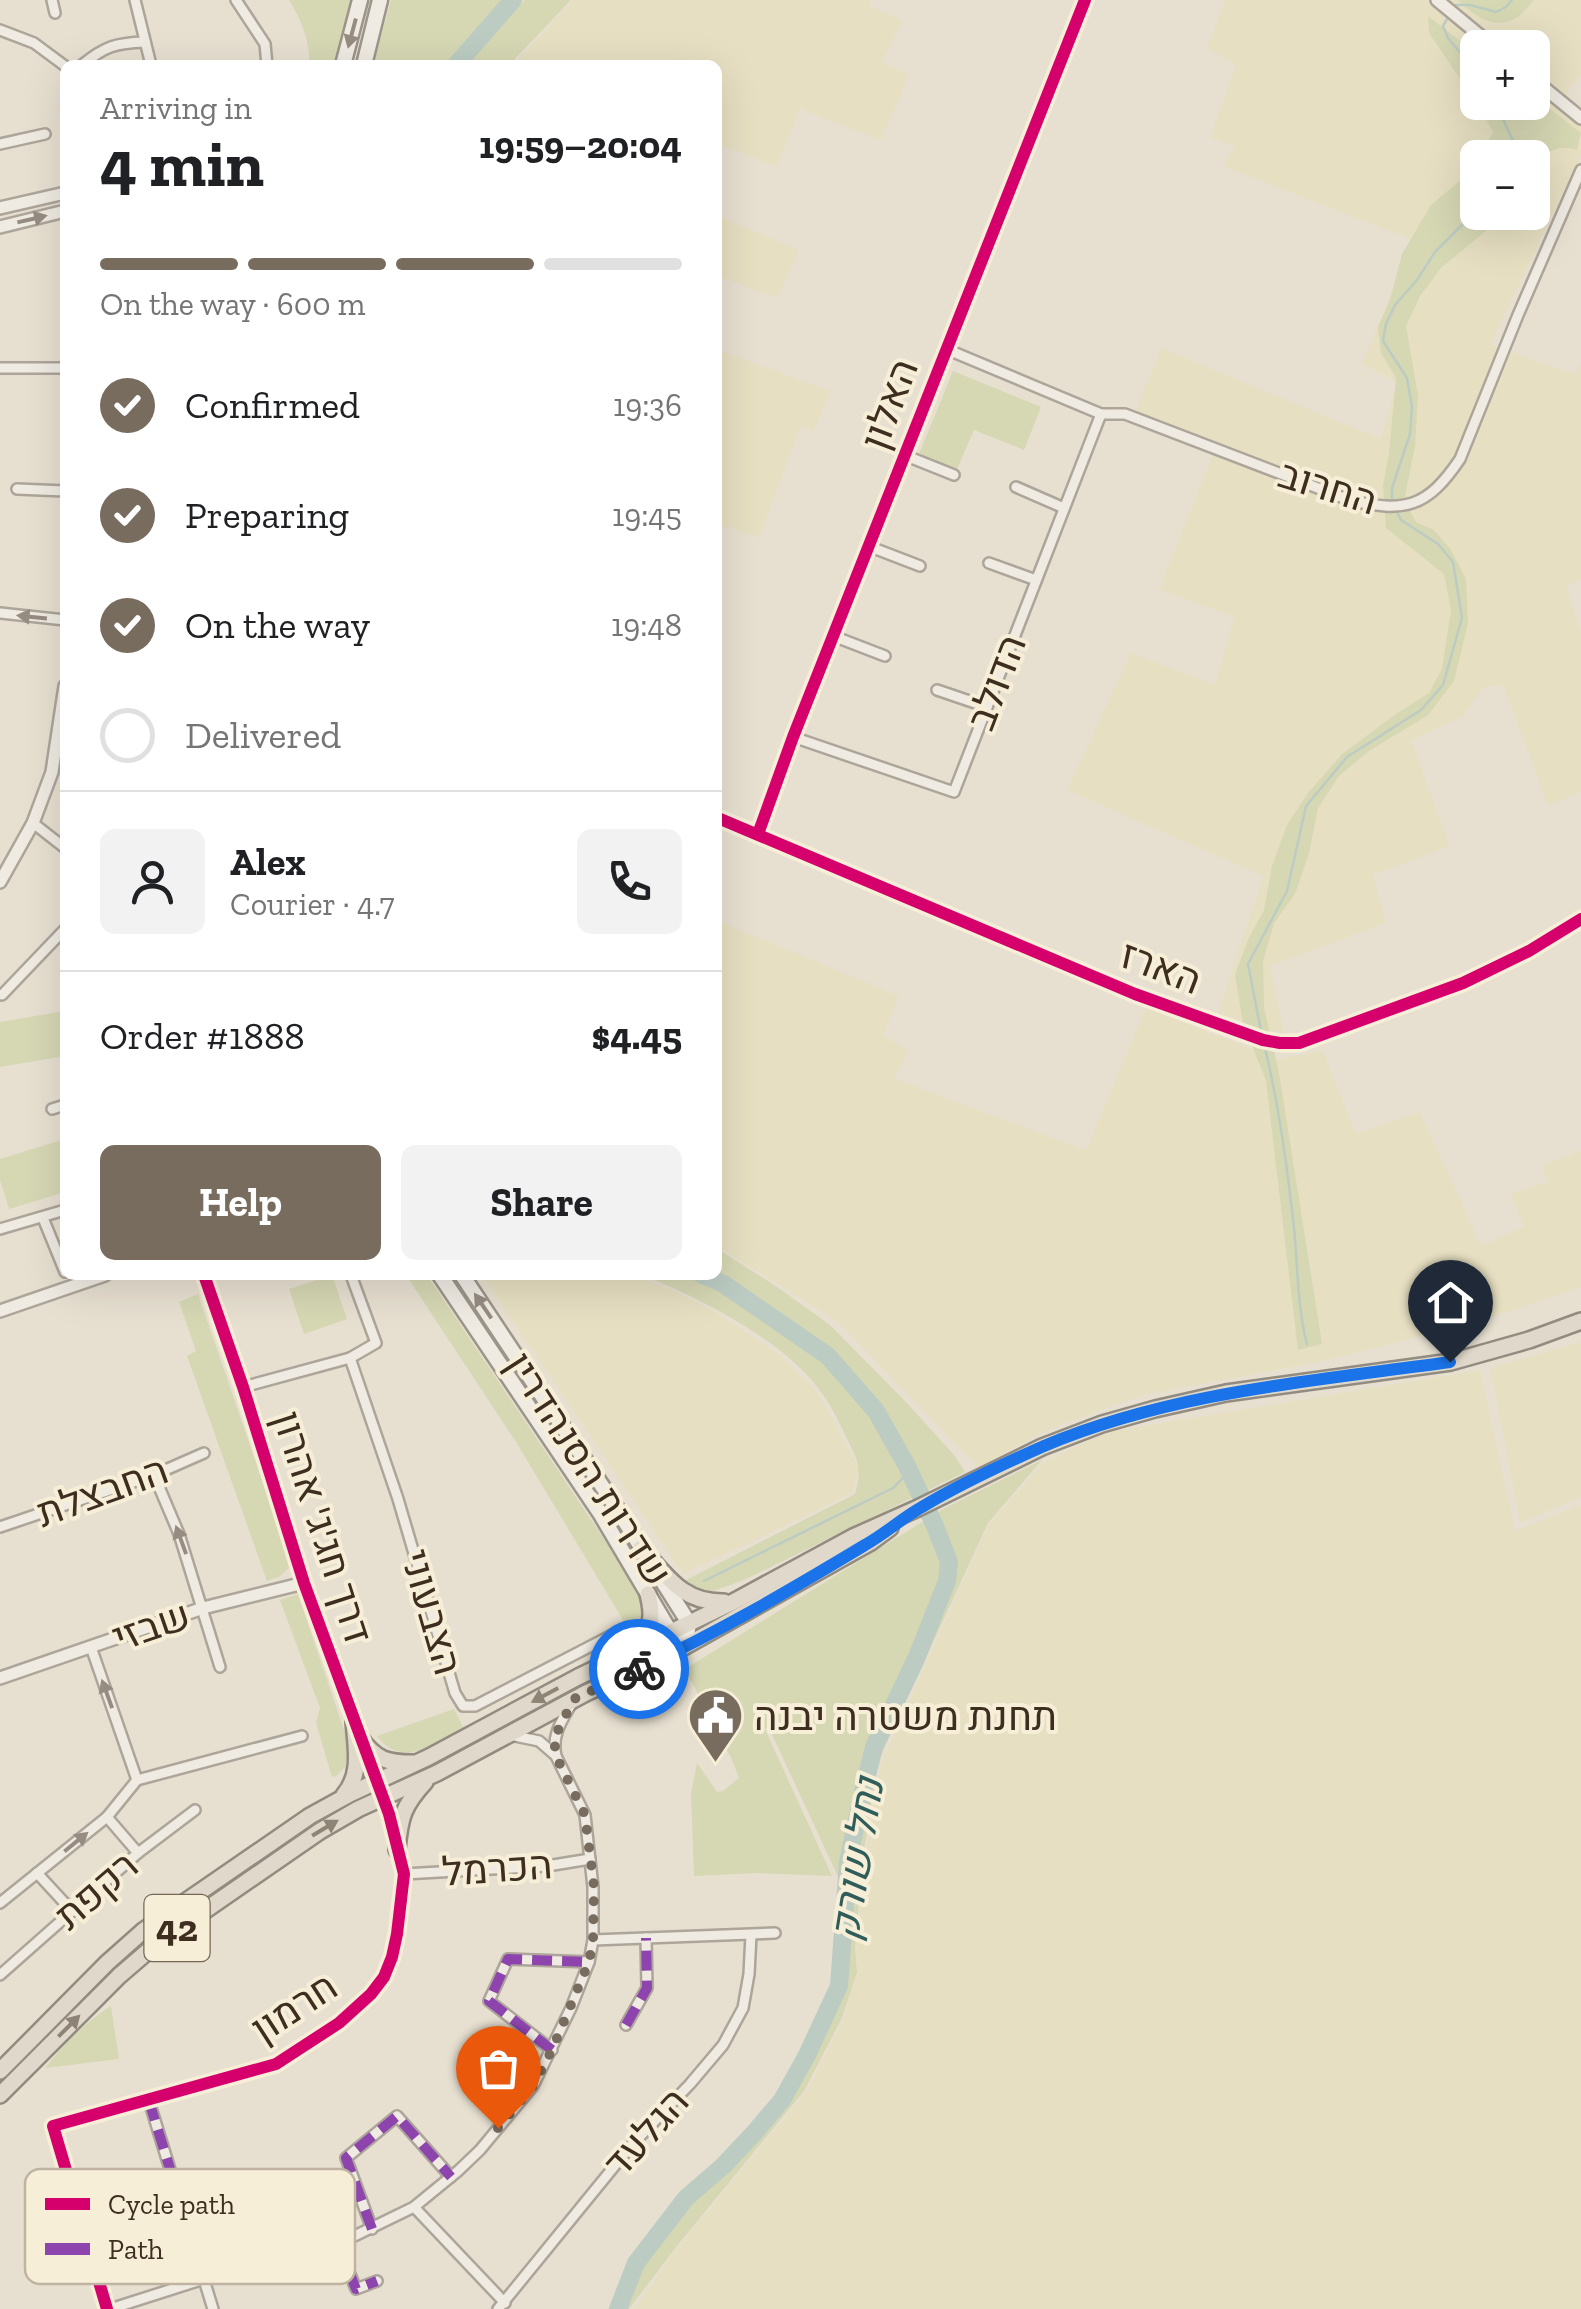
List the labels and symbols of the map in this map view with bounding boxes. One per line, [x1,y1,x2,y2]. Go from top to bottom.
one-way arrow [344,18,360,49]
one-way arrow [17,211,48,226]
street label: האלון [850,352,928,456]
street label: החרוב [1273,449,1383,525]
one-way arrow [16,608,48,624]
street label: הדולב [956,628,1036,736]
street label: הארז [1114,930,1208,1004]
pin [1408,1260,1493,1363]
one-way arrow [475,1292,493,1320]
street label: שדרות הסנהדרין [496,1343,682,1595]
street label: דרך חג'ג' אהרון [263,1405,383,1649]
street label: החבצלת [30,1445,174,1537]
one-way arrow [172,1525,187,1555]
street label: הצבעוני [391,1544,473,1680]
street label: שבזי [106,1590,196,1662]
courier [589,1619,689,1719]
one-way arrow [99,1679,114,1709]
one-way arrow [530,1686,559,1703]
public building icon: תחנת משטרה יבנה [685,1686,745,1765]
place label: תחנת משטרה יבנה [754,1692,1057,1740]
water label: נחל שורק [818,1771,895,1944]
one-way arrow [311,1820,339,1838]
one-way arrow [63,1832,88,1853]
street label: הכרמל [440,1840,554,1896]
street label: רקפת [45,1841,147,1939]
road number: 42 [144,1895,210,1961]
street label: חרמון [242,1962,346,2052]
one-way arrow [57,2015,80,2039]
pin [456,2026,541,2129]
street label: הגלעד [594,2077,698,2187]
legend [25,2169,355,2284]
text: Cycle path [108,2188,235,2221]
text: Path [108,2233,164,2266]

